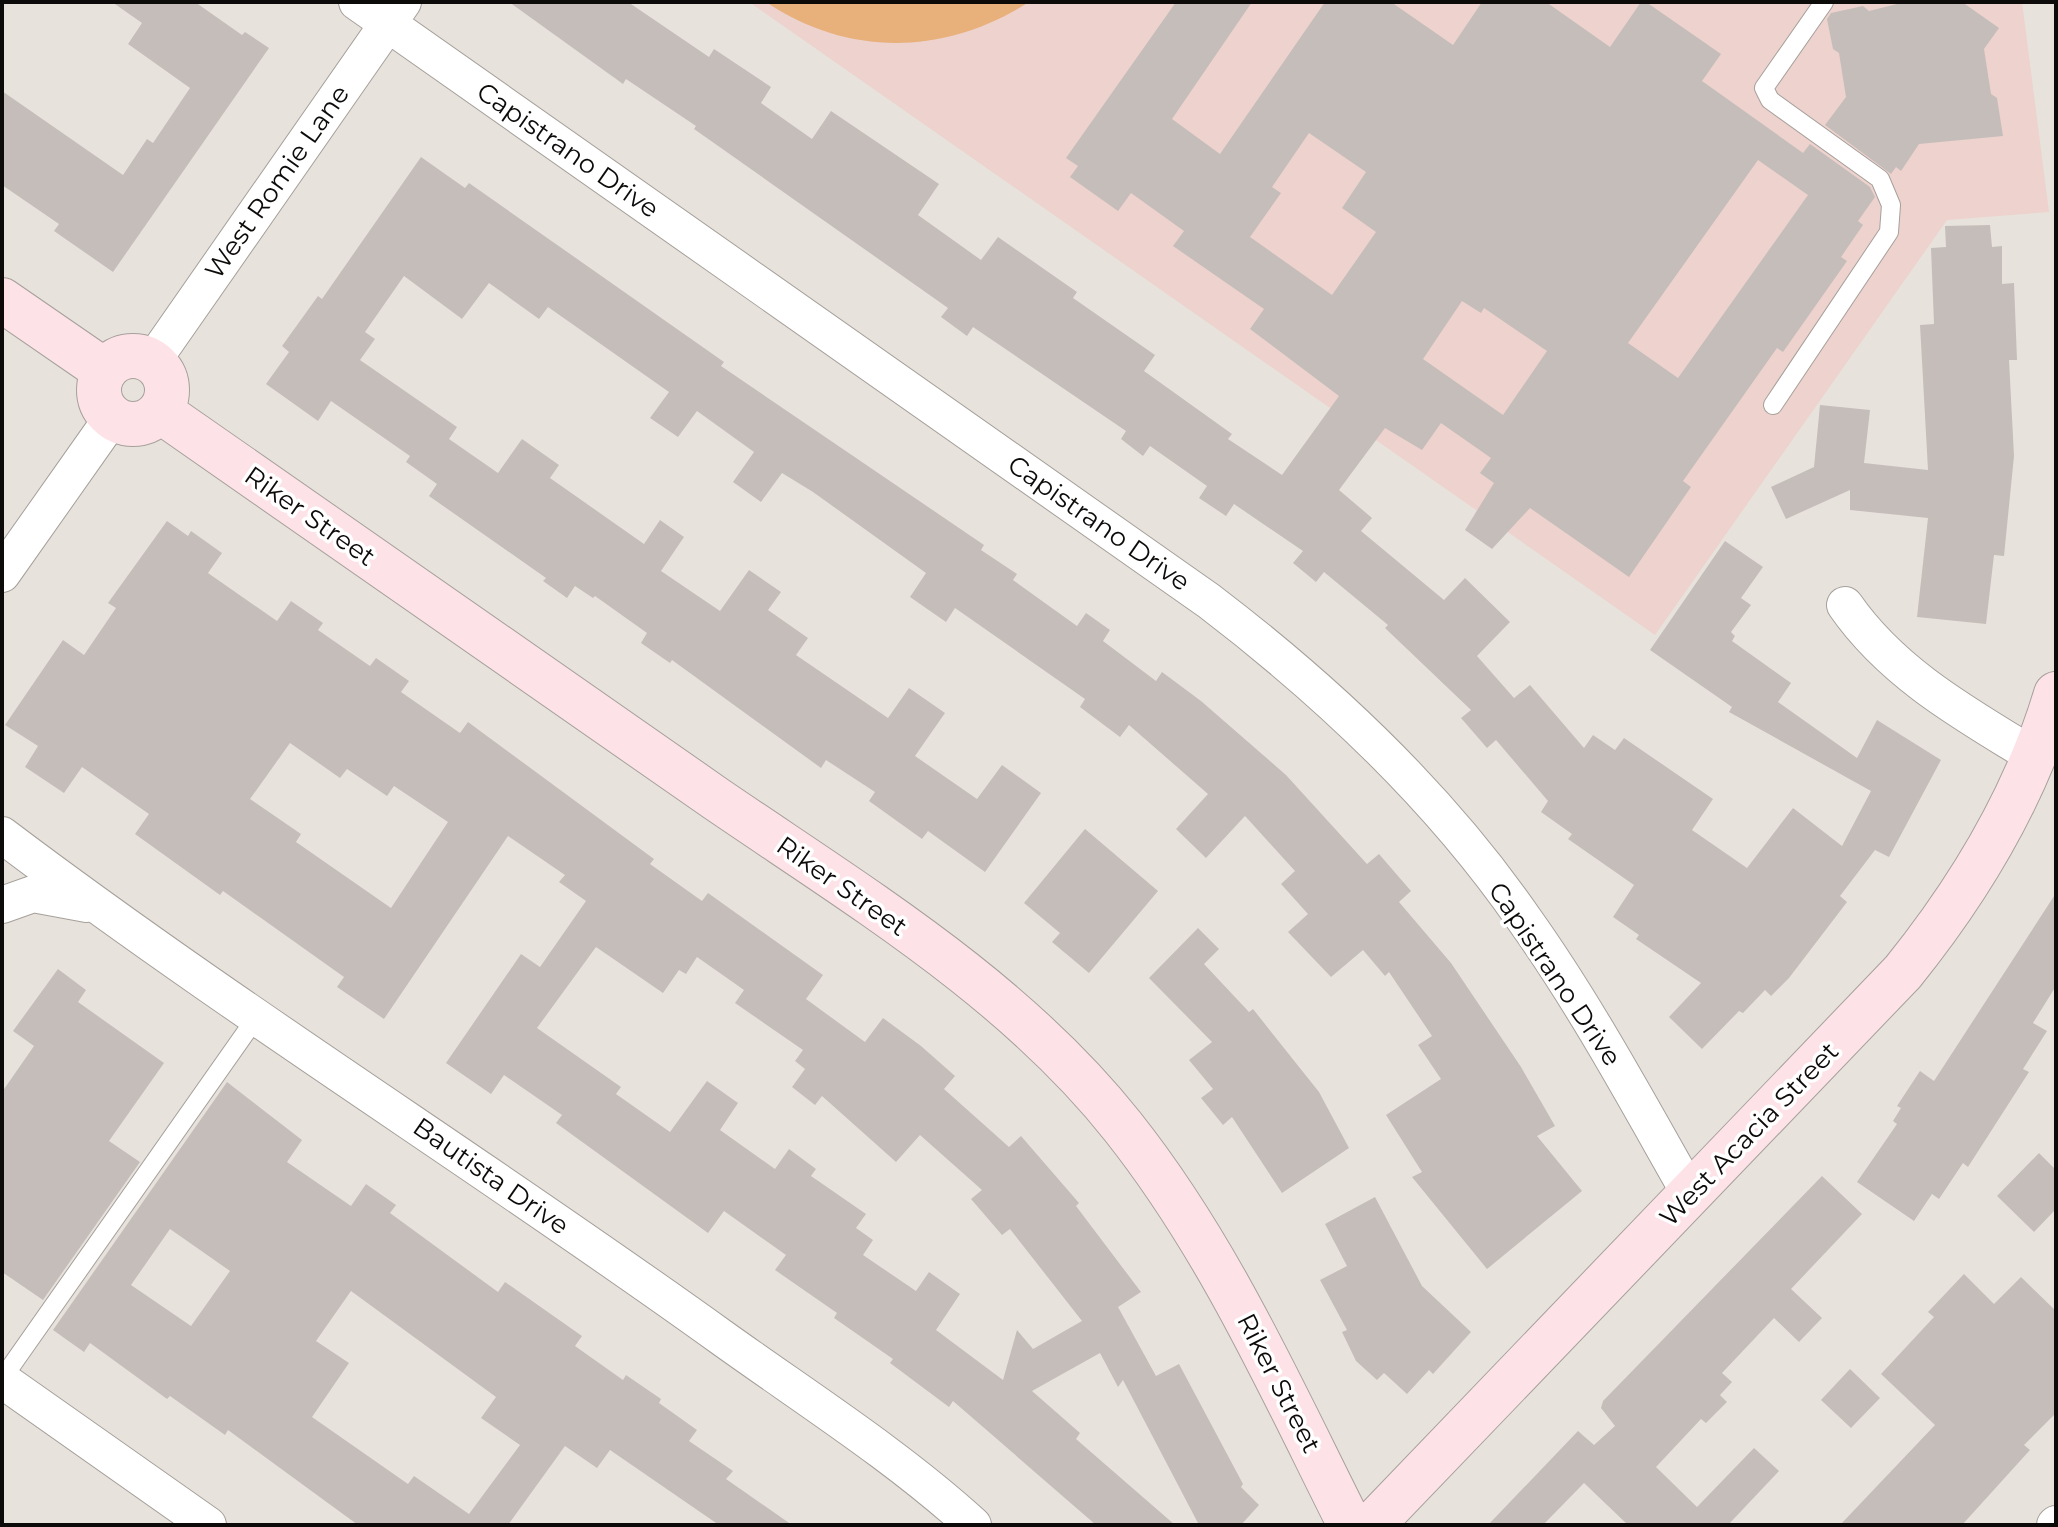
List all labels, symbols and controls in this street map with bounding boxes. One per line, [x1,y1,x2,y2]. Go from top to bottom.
street label: Capistrano Drive [471,75,665,225]
street label: West Romie Lane [198,79,356,285]
street label: Capistrano Drive [1002,448,1196,598]
street label: Riker Street [238,459,382,573]
street label: Riker Street [770,829,914,943]
street label: Capistrano Drive [1482,876,1628,1072]
street label: West Acacia Street [1653,1035,1845,1233]
street label: Bautista Drive [407,1110,575,1242]
street label: Riker Street [1230,1308,1328,1458]

